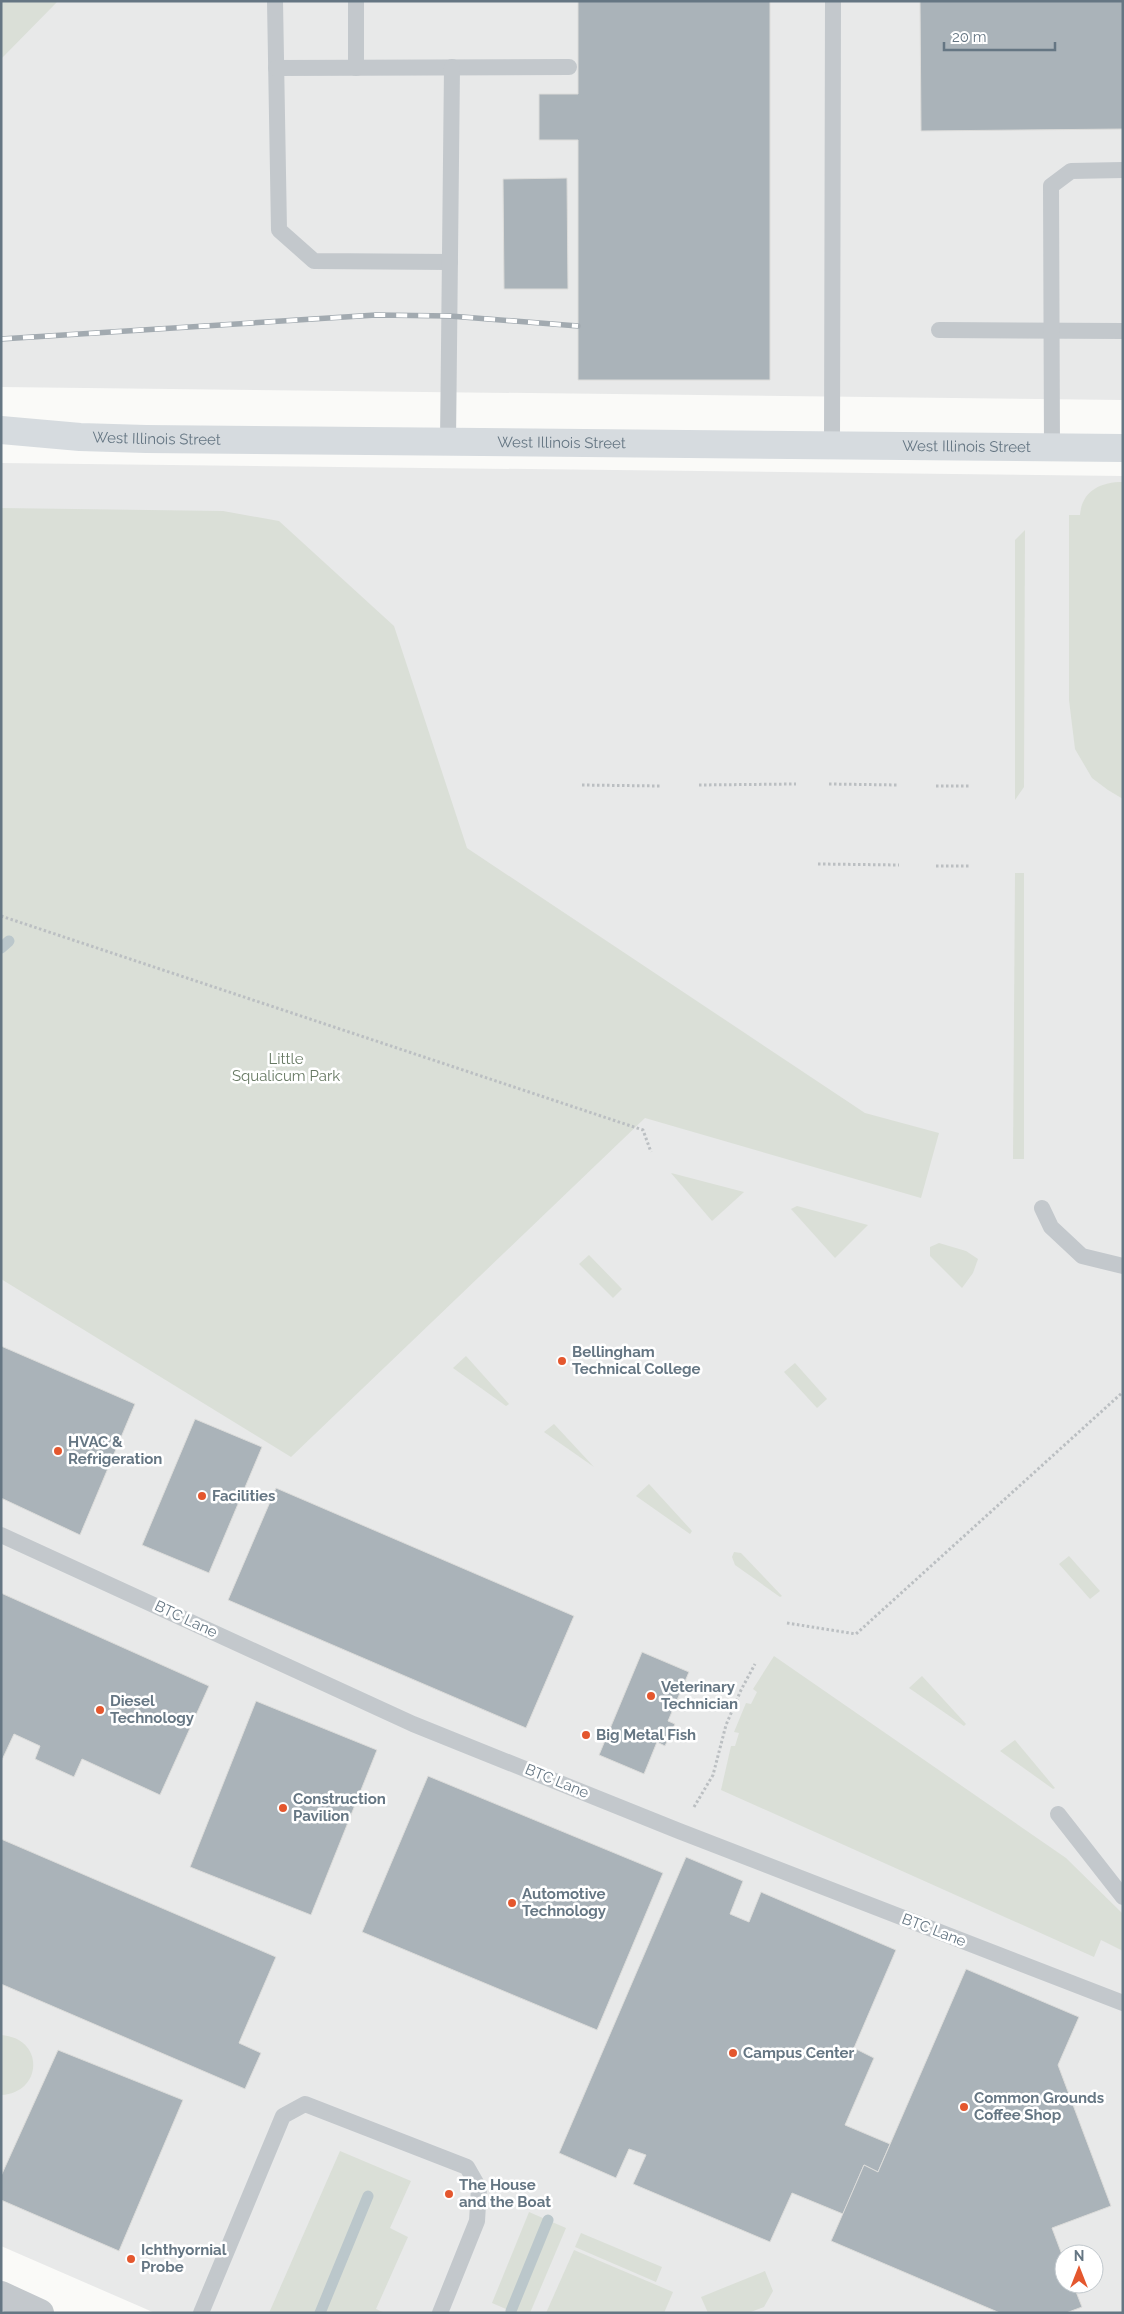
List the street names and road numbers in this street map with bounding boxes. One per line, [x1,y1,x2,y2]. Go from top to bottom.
street label: West Illinois Street [92,428,221,449]
street label: West Illinois Street [497,433,626,452]
street label: West Illinois Street [902,437,1031,456]
street label: BTC Lane [152,1597,220,1641]
street label: BTC Lane [522,1760,592,1802]
street label: BTC Lane [899,1910,969,1951]

